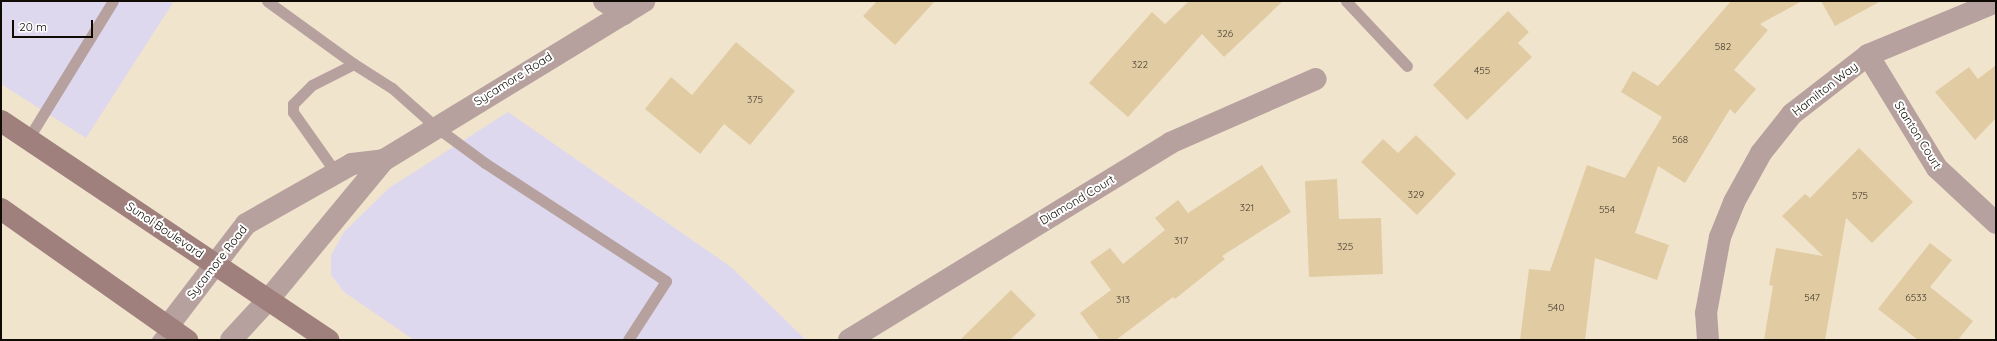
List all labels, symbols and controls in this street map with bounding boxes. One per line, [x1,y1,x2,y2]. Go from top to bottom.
scale bar [14,12,95,38]
text: 20 m [19,19,47,34]
house number: 326 [1217,28,1233,40]
house number: 582 [1715,41,1731,53]
street label: Sycamore Road [471,49,555,109]
house number: 322 [1132,59,1148,71]
street label: Hamilton Way [1789,59,1861,119]
house number: 455 [1474,65,1490,77]
house number: 375 [747,94,763,106]
street label: Stanton Court [1891,98,1945,172]
house number: 568 [1672,134,1688,146]
street label: Diamond Court [1037,172,1117,228]
house number: 329 [1408,189,1424,201]
house number: 575 [1852,190,1868,202]
street label: Sunol Boulevard [124,199,206,261]
house number: 321 [1240,202,1254,214]
house number: 554 [1599,204,1615,216]
street label: Sycamore Road [184,222,250,302]
house number: 317 [1174,235,1188,247]
house number: 325 [1337,241,1353,253]
house number: 547 [1804,292,1820,304]
house number: 6533 [1905,292,1927,304]
house number: 313 [1116,294,1130,306]
house number: 540 [1548,302,1564,314]

